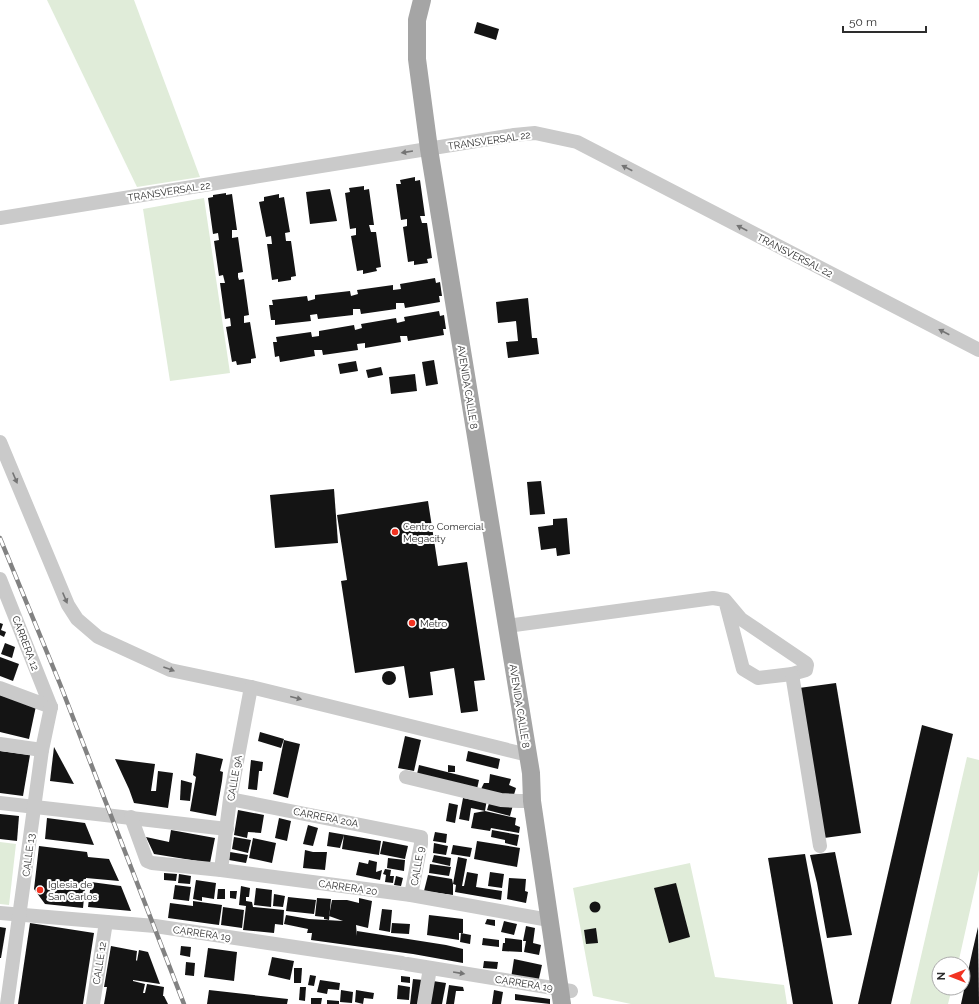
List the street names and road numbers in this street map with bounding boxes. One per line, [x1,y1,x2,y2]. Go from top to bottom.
street label: TRANSVERSAL 22 [447,129,531,152]
street label: TRANSVERSAL 22 [127,180,211,203]
street label: TRANSVERSAL 22 [755,232,835,279]
street label: AVENIDA CALLE 8 [455,344,480,430]
street label: CARRERA 12 [10,614,41,672]
street label: AVENIDA CALLE 8 [507,663,532,749]
street label: CALLE 9A [225,754,244,802]
street label: CARRERA 20A [292,806,360,829]
street label: CALLE 13 [20,833,37,877]
street label: CALLE 9 [409,845,426,887]
street label: CARRERA 20 [318,878,378,897]
street label: CARRERA 19 [172,924,232,943]
street label: CALLE 12 [91,941,108,985]
street label: CARRERA 19 [494,974,554,994]

